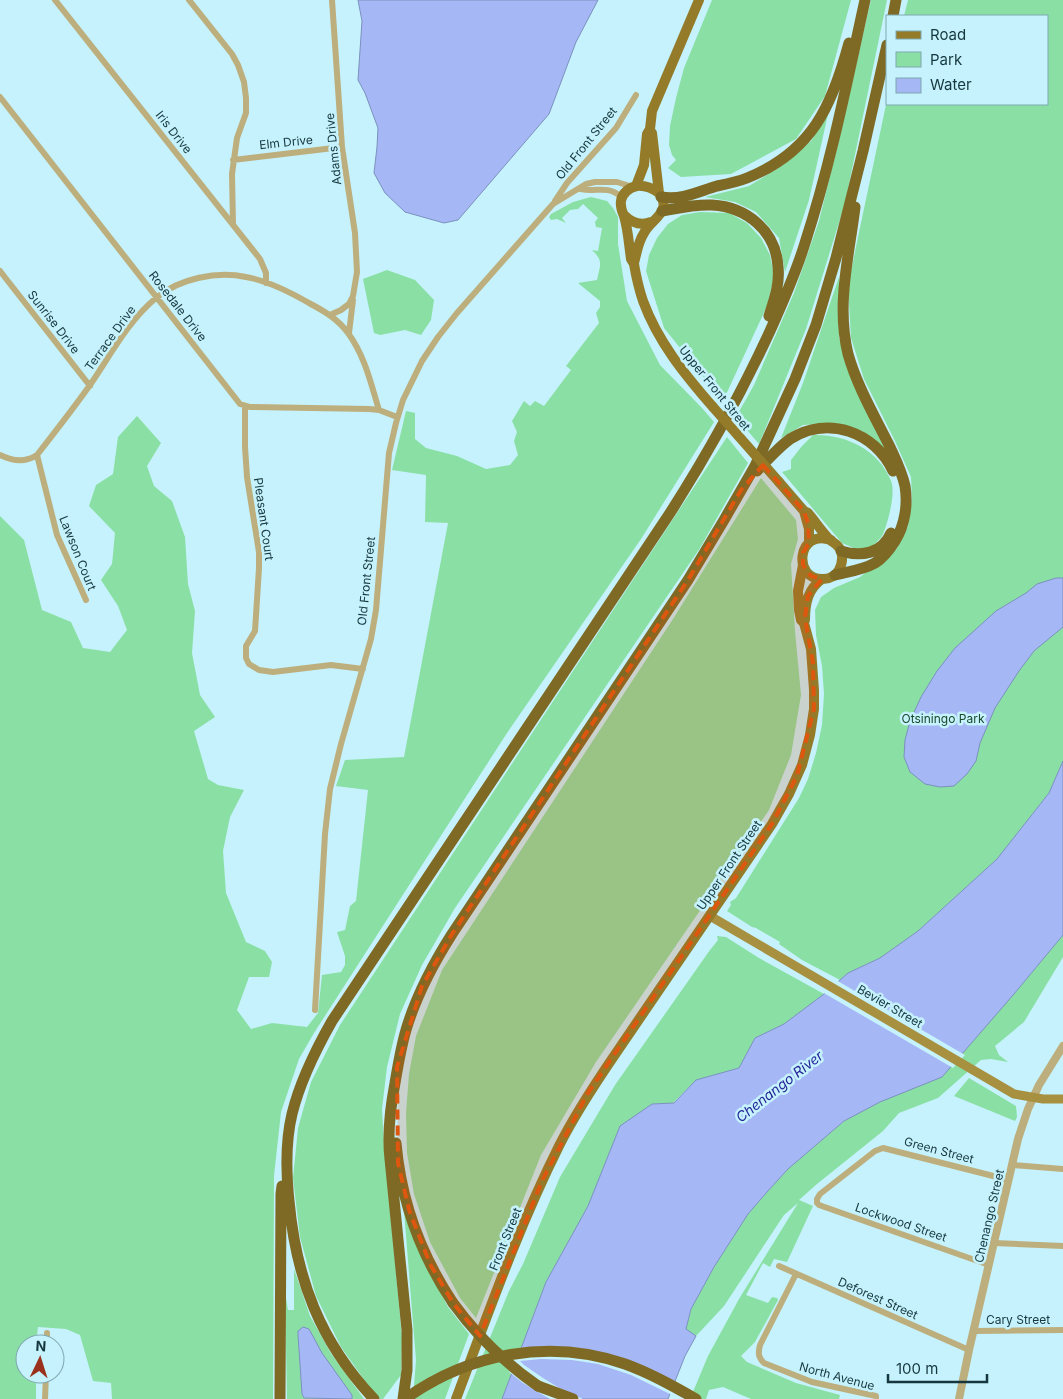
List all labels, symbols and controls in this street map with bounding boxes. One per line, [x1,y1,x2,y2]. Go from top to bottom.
legend [886,15,1048,105]
text: Road [930,25,966,44]
text: Park [930,50,963,69]
text: Water [930,75,972,94]
street label: Old Front Street [552,104,620,182]
street label: Iris Drive [153,108,195,156]
street label: Adams Drive [322,112,344,186]
street label: Elm Drive [258,132,314,152]
street label: Rosedale Drive [146,268,210,344]
street label: Sunrise Drive [25,287,83,357]
street label: Terrace Drive [81,303,139,373]
street label: Upper Front Street [676,342,754,434]
street label: Pleasant Court [251,477,277,561]
street label: Lawson Court [56,514,100,593]
street label: Old Front Street [354,536,378,626]
park label: Otsiningo Park [902,711,985,726]
street label: Upper Front Street [693,817,765,913]
street label: Bevier Street [855,981,925,1031]
water label: Chenango River [732,1046,827,1125]
street label: Green Street [902,1133,976,1167]
street label: Chenango Street [971,1168,1007,1264]
street label: Lockwood Street [853,1199,949,1245]
street label: Front Street [486,1205,524,1273]
street label: Deforest Street [836,1274,920,1322]
street label: Cary Street [986,1312,1050,1327]
north arrow [15,1334,65,1384]
text: N [35,1337,47,1354]
scale bar [888,1352,987,1384]
street label: North Avenue [798,1359,876,1393]
text: 100 m [896,1359,938,1378]

